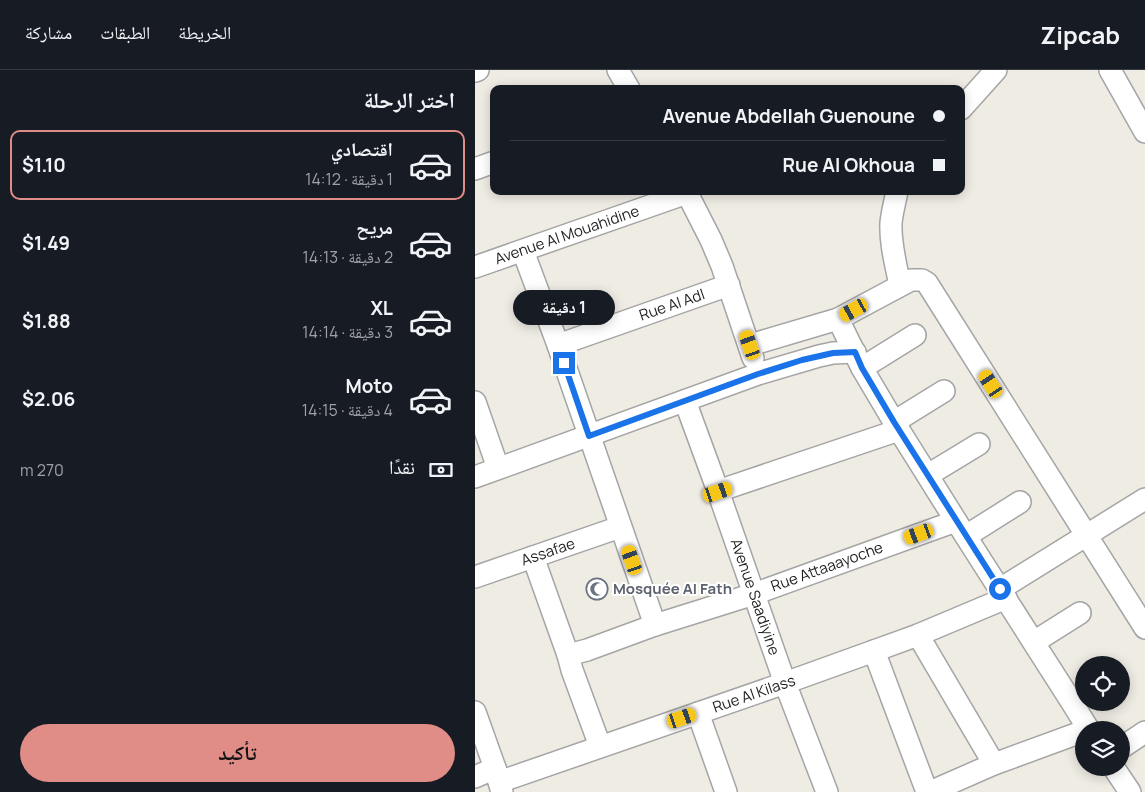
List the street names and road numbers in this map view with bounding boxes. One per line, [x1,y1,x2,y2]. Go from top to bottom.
street label: Avenue Al Mouahidine [492,200,642,269]
street label: Rue Al Adl [636,284,707,326]
street label: Assafae [518,532,578,571]
street label: Avenue Saadiyine [726,536,785,658]
street label: Rue Attaaayoche [768,536,886,597]
street label: Rue Al Kilass [710,670,798,717]

